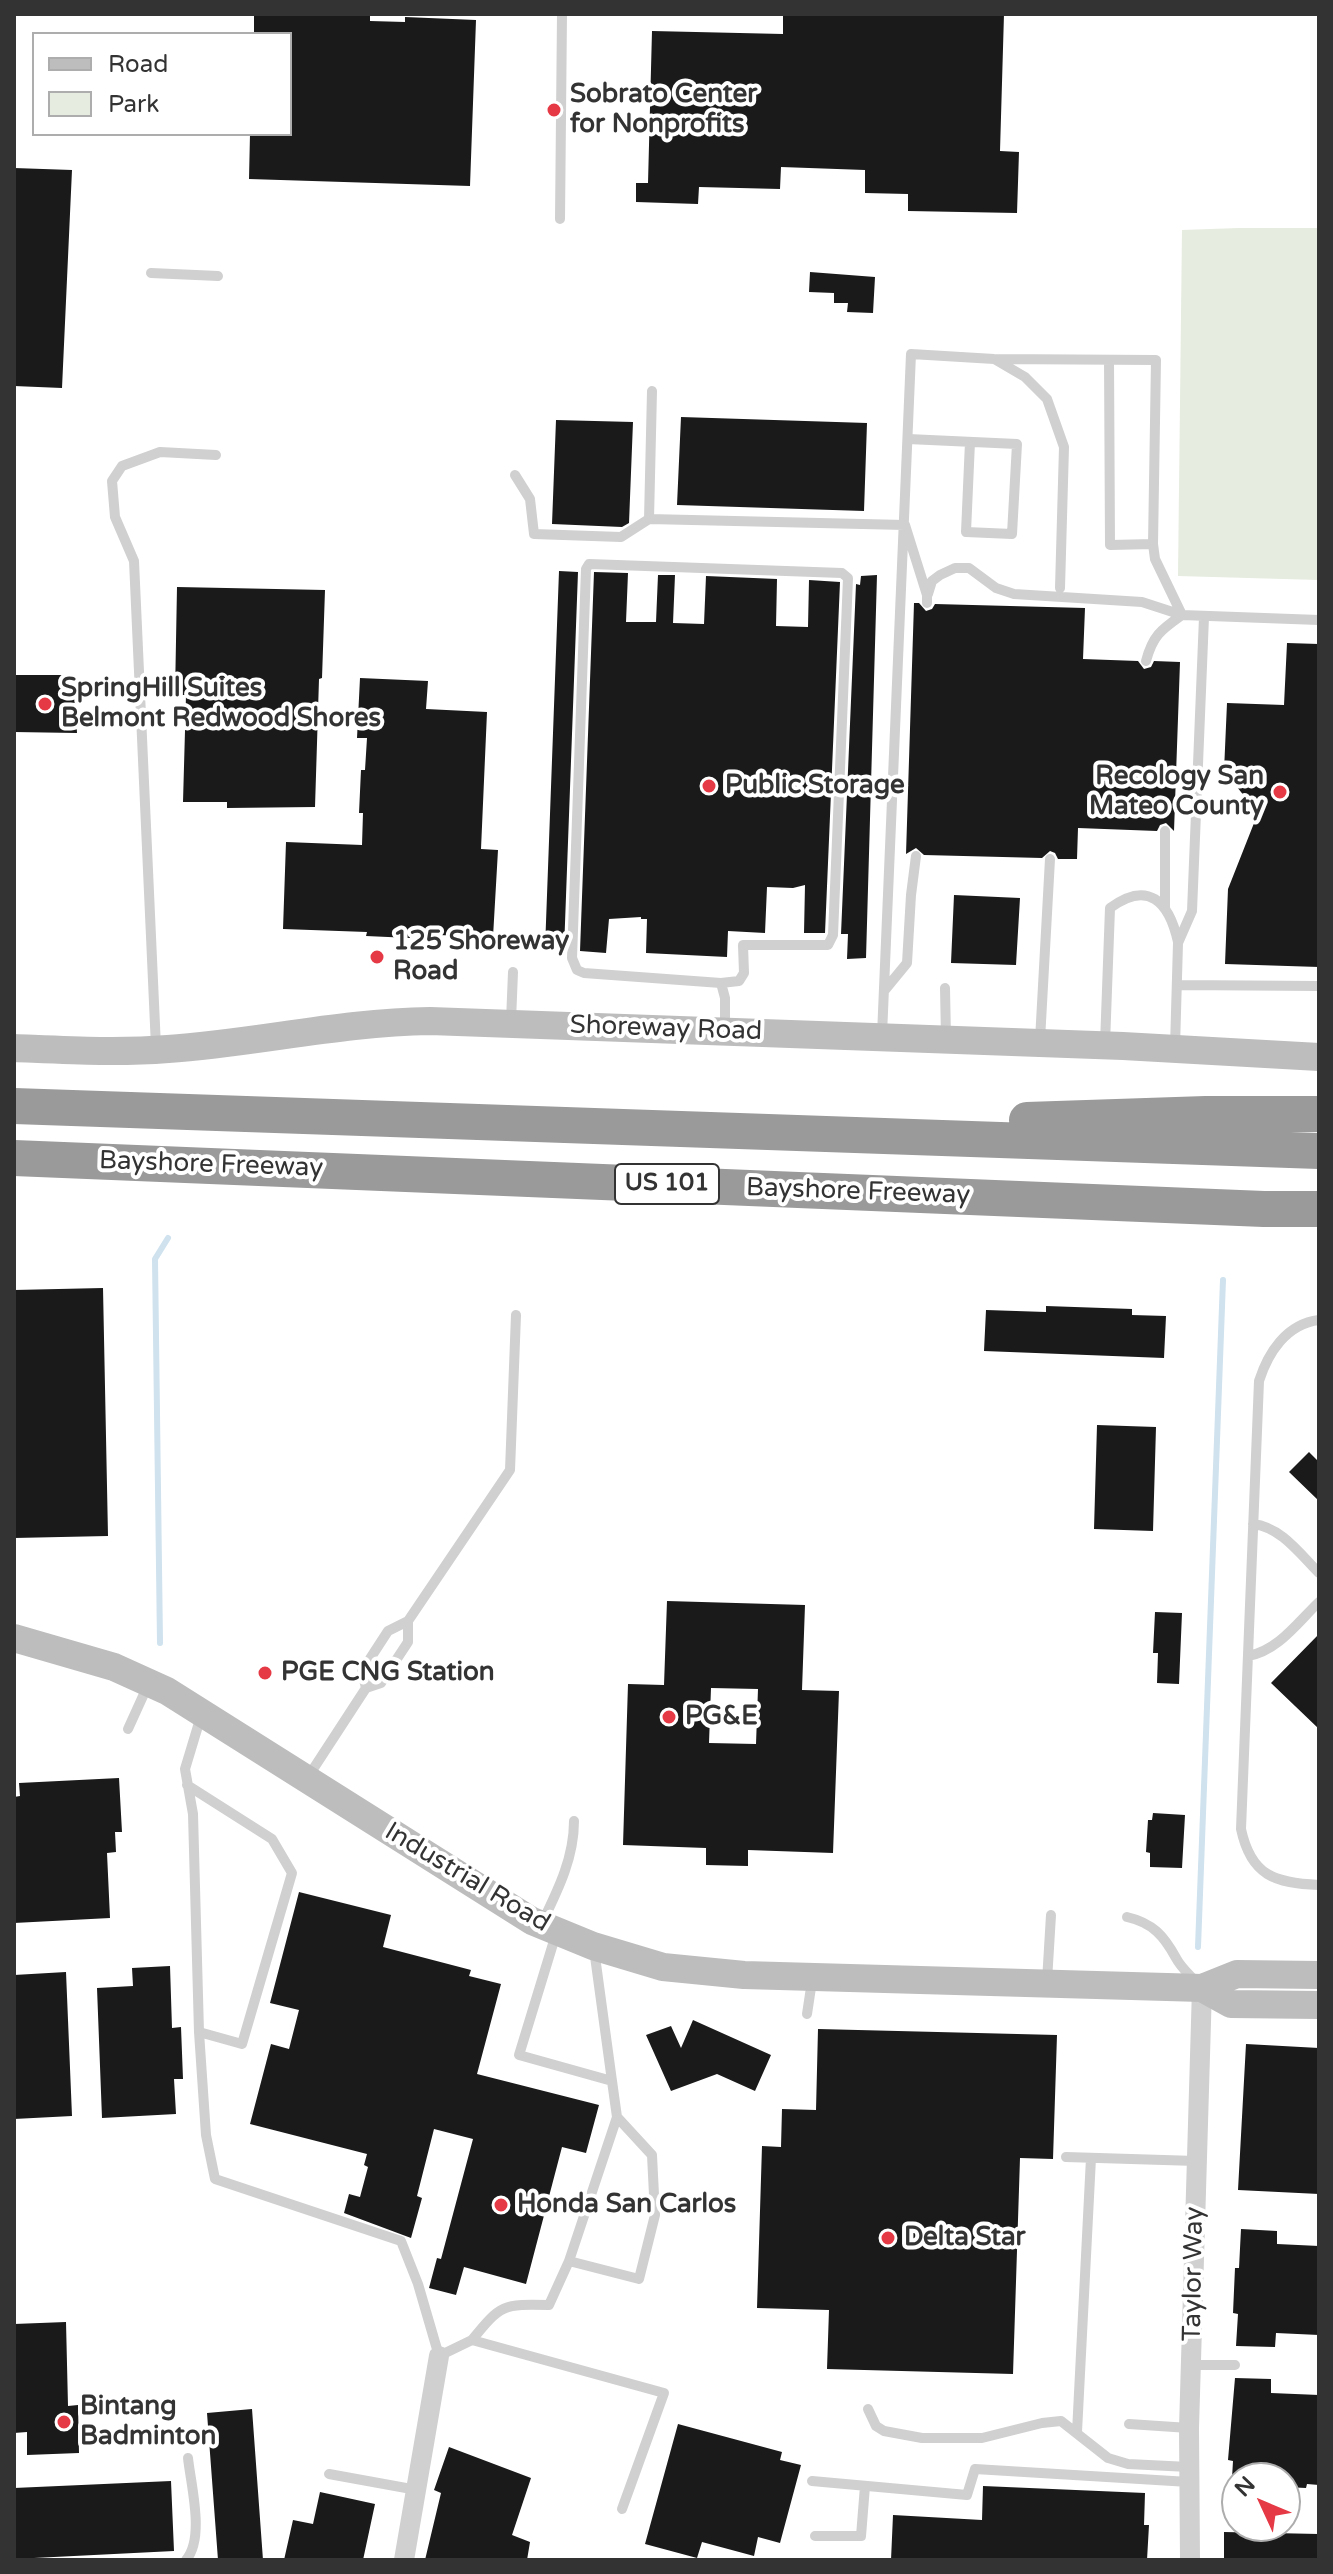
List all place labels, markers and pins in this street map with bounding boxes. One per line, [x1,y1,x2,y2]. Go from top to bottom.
place label: Sobrato Center for Nonprofits [570,79,757,140]
marker: Sobrato Center for Nonprofits [545,101,563,119]
place label: SpringHill Suites Belmont Redwood Shores [61,673,381,734]
marker: SpringHill Suites Belmont Redwood Shores [36,695,54,713]
place label: Recology San Mateo County [1089,761,1264,822]
place label: Public Storage [725,770,905,802]
marker: Public Storage [700,777,718,795]
marker: Recology San Mateo County [1271,783,1289,801]
place label: 125 Shoreway Road [393,926,569,988]
marker: 125 Shoreway Road [368,948,386,966]
place label: PGE CNG Station [281,1657,495,1689]
marker: PGE CNG Station [256,1664,274,1682]
place label: PG&E [685,1701,758,1733]
marker: PG&E [660,1708,678,1726]
place label: Honda San Carlos [517,2189,736,2221]
marker: Honda San Carlos [492,2196,510,2214]
place label: Delta Star [904,2222,1025,2254]
marker: Delta Star [879,2229,897,2247]
place label: Bintang Badminton [80,2391,216,2452]
marker: Bintang Badminton [55,2413,73,2431]

